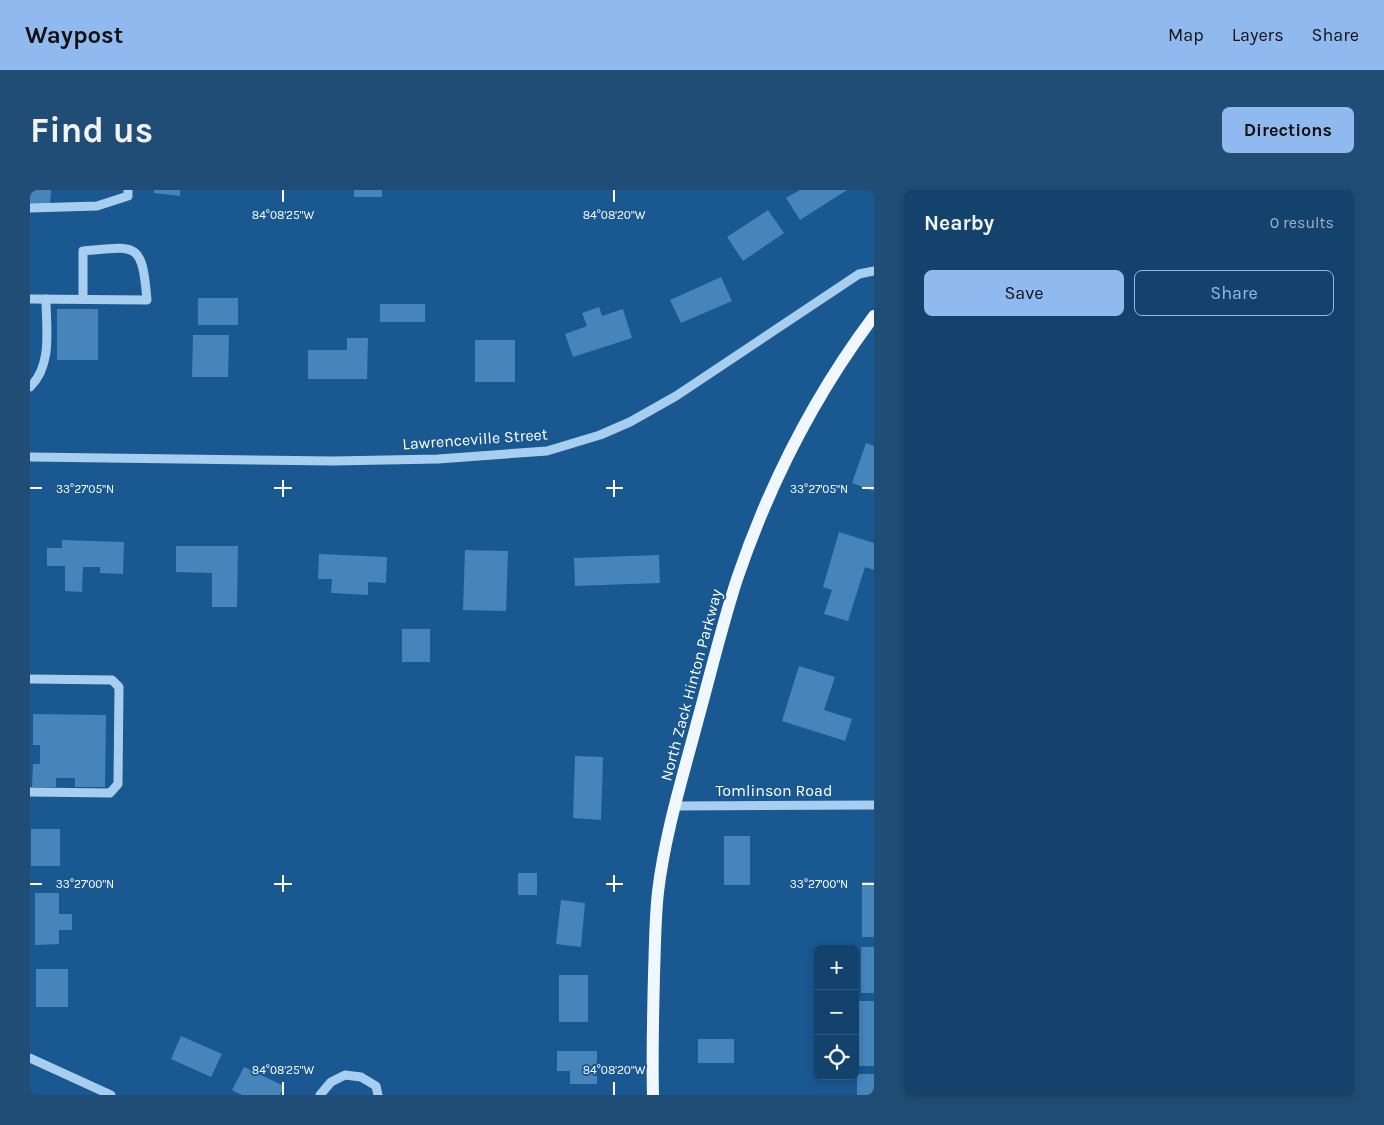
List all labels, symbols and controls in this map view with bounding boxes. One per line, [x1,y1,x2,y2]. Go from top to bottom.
text: Waypost [25,21,123,49]
text: Map [1168,24,1204,46]
text: Layers [1232,24,1284,46]
text: Share [1312,24,1359,46]
button: Directions [1222,107,1354,153]
text: Find us [30,110,153,151]
text: 84°08'25"W [252,208,314,222]
text: 84°08'20"W [583,208,646,222]
text: Nearby [924,211,994,235]
text: 0 results [1270,213,1334,232]
button: Save [924,270,1124,316]
button: Share [1134,270,1334,316]
street label: Lawrenceville Street [402,424,548,454]
text: 33°27'05"N [56,482,114,496]
text: 33°27'05"N [790,482,848,496]
street label: North Zack Hinton Parkway [656,586,726,783]
street label: Tomlinson Road [716,781,832,800]
text: 33°27'00"N [56,877,114,891]
text: 33°27'00"N [790,877,848,891]
map controls [814,945,859,1080]
button: + [814,945,859,990]
button: − [814,990,859,1035]
button: locate [814,1035,859,1080]
text: 84°08'25"W [252,1063,314,1077]
text: 84°08'20"W [583,1063,646,1077]

